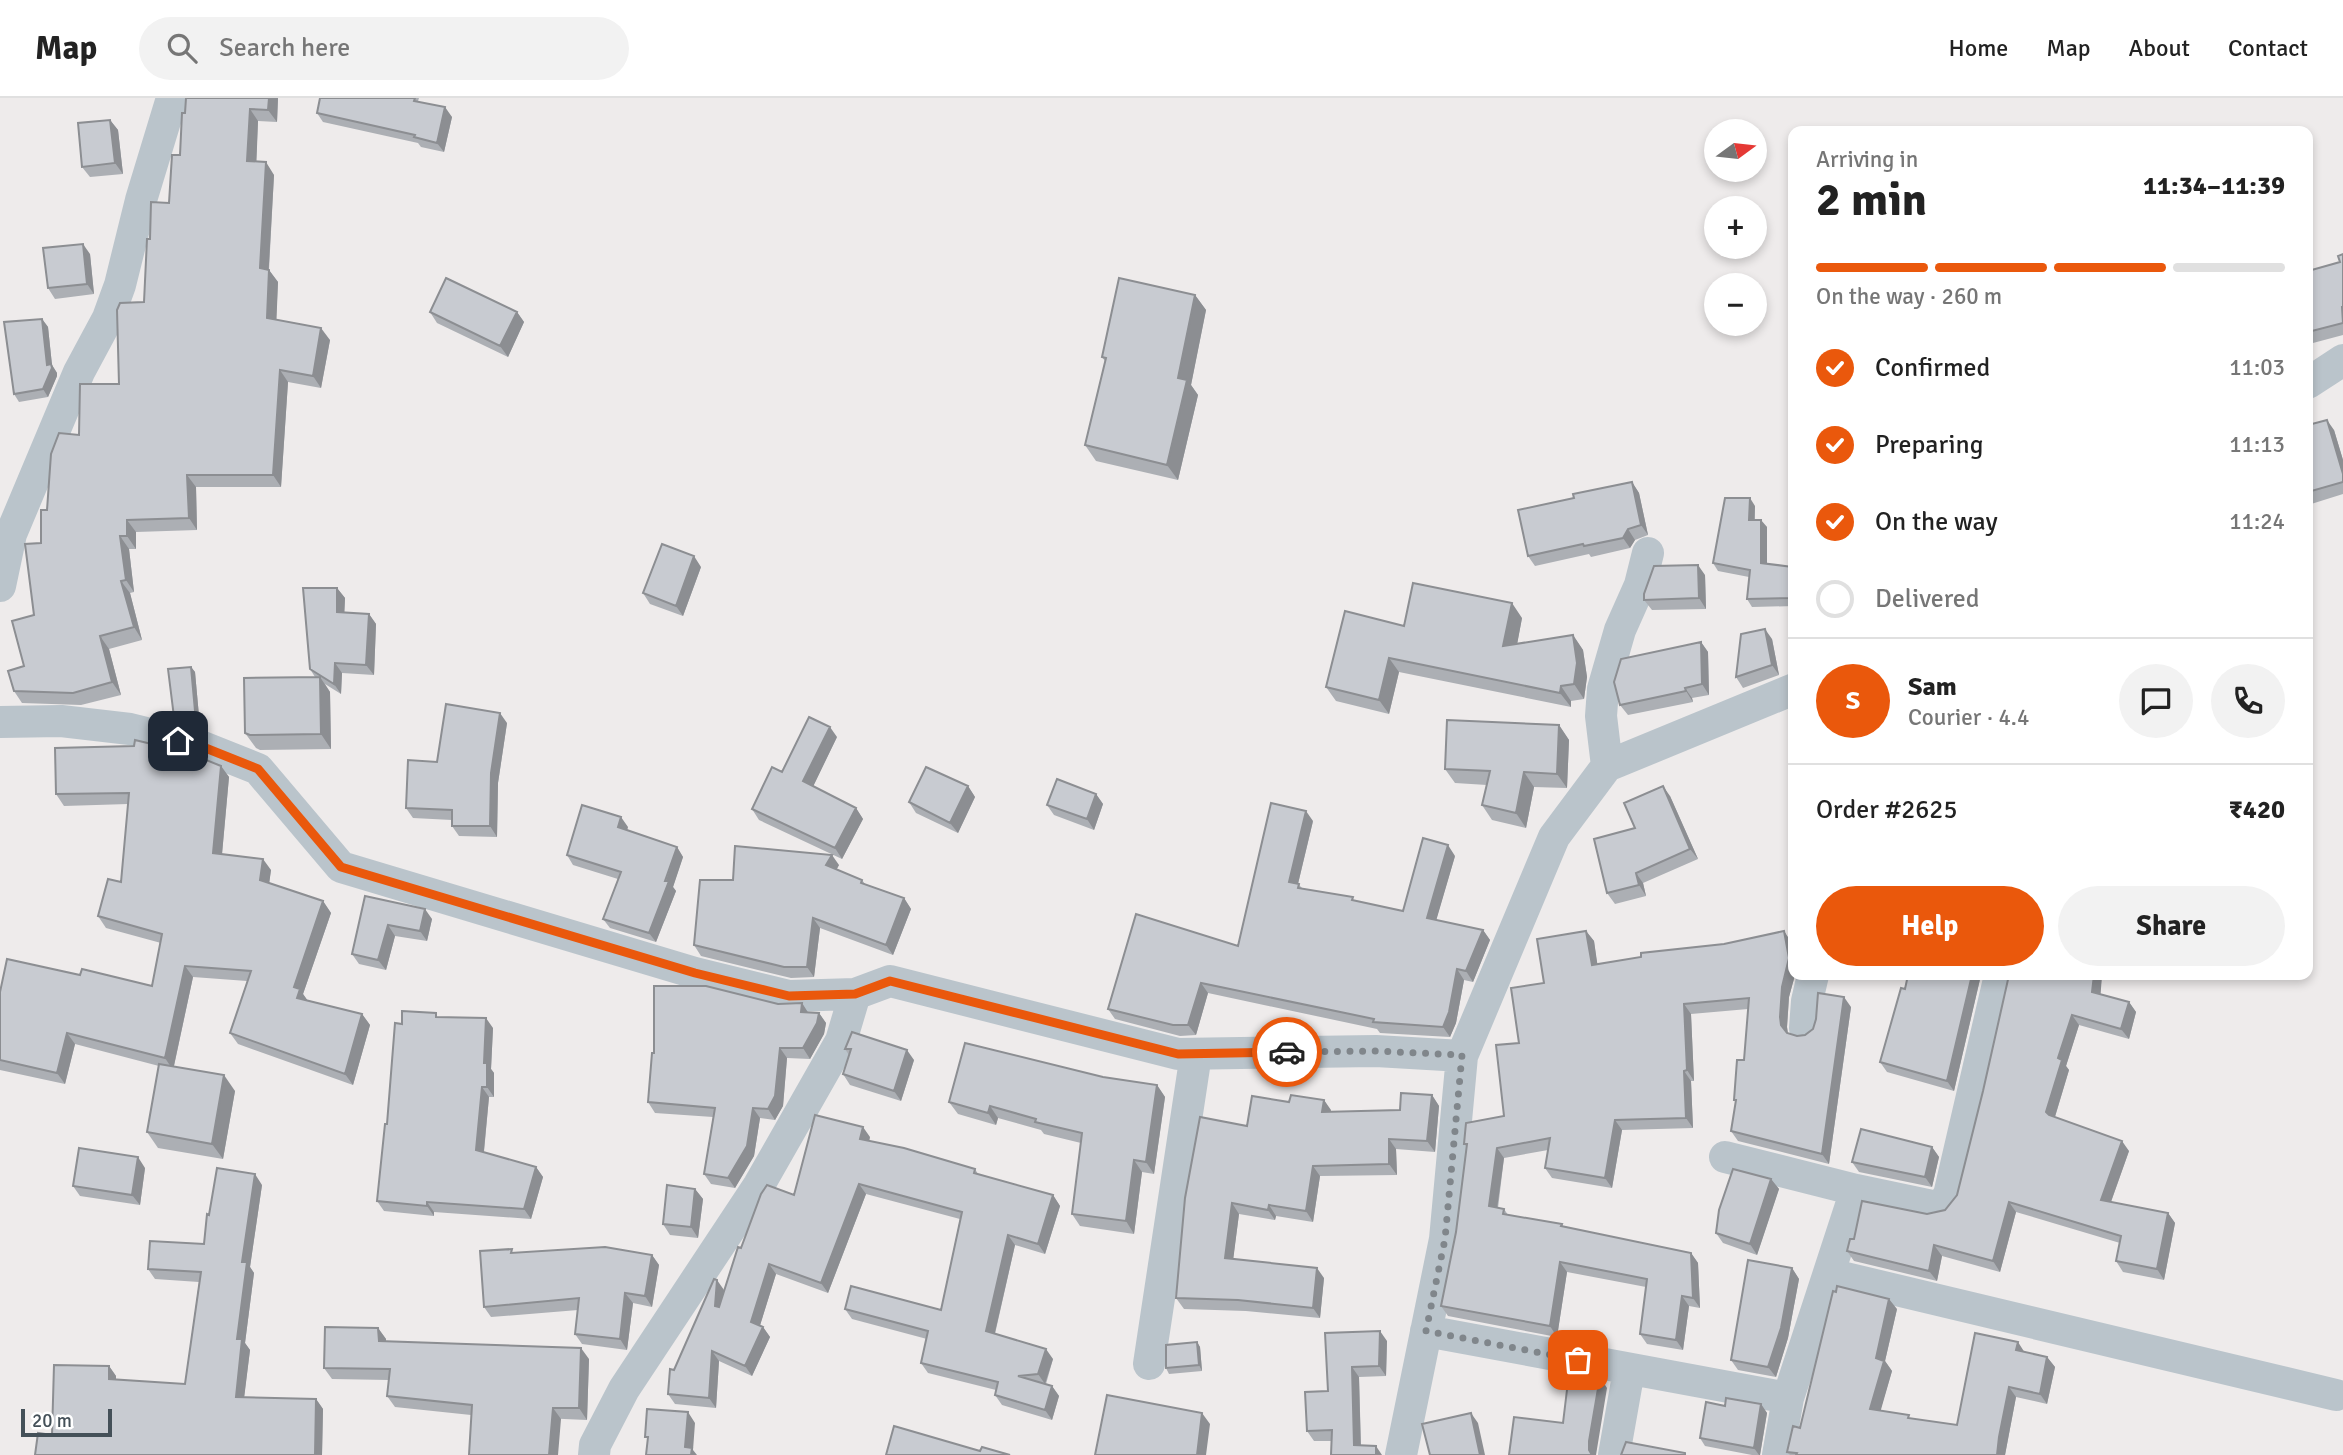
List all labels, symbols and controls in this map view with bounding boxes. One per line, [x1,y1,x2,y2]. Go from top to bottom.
search box [139,17,629,80]
text: Map [35,28,97,69]
icon: search [163,29,201,67]
text: Search here [219,32,350,64]
text: Home [1948,33,2008,63]
text: Map [2046,33,2091,63]
text: About [2129,33,2190,63]
text: Contact [2228,33,2308,63]
north arrow [1704,119,1768,182]
map controls [1704,119,1767,336]
text: Arriving in [1816,145,1918,174]
text: 11:34–11:39 [2143,170,2285,202]
text: 2 min [1816,172,1927,228]
button: + [1704,196,1767,259]
button: − [1704,273,1767,336]
text: On the way · 260 m [1816,282,2002,311]
icon: check [1816,349,1854,387]
text: Confirmed [1875,352,1990,384]
text: 11:03 [2229,353,2285,382]
icon: check [1816,426,1854,464]
text: Preparing [1875,429,1983,461]
text: 11:13 [2229,430,2285,459]
icon: check [1816,503,1854,541]
text: On the way [1875,506,1998,538]
text: 11:24 [2229,507,2285,536]
text: Delivered [1875,583,1980,615]
button: chat [2119,664,2193,738]
button: phone [2211,664,2285,738]
text: Sam [1908,671,1957,703]
text: S [1846,685,1860,717]
text: Courier · 4.4 [1908,703,2029,732]
pin [148,711,208,771]
icon: home [159,722,197,760]
text: Order #2625 [1816,794,1957,826]
text: ₹420 [2229,794,2285,826]
button: Help [1816,886,2044,966]
button: Share [2058,886,2285,966]
courier [1252,1017,1322,1087]
icon: car [1268,1033,1306,1071]
pin [1548,1330,1608,1390]
icon: bag [1559,1341,1597,1379]
scale bar [21,1406,112,1438]
text: 20 m [32,1409,72,1433]

